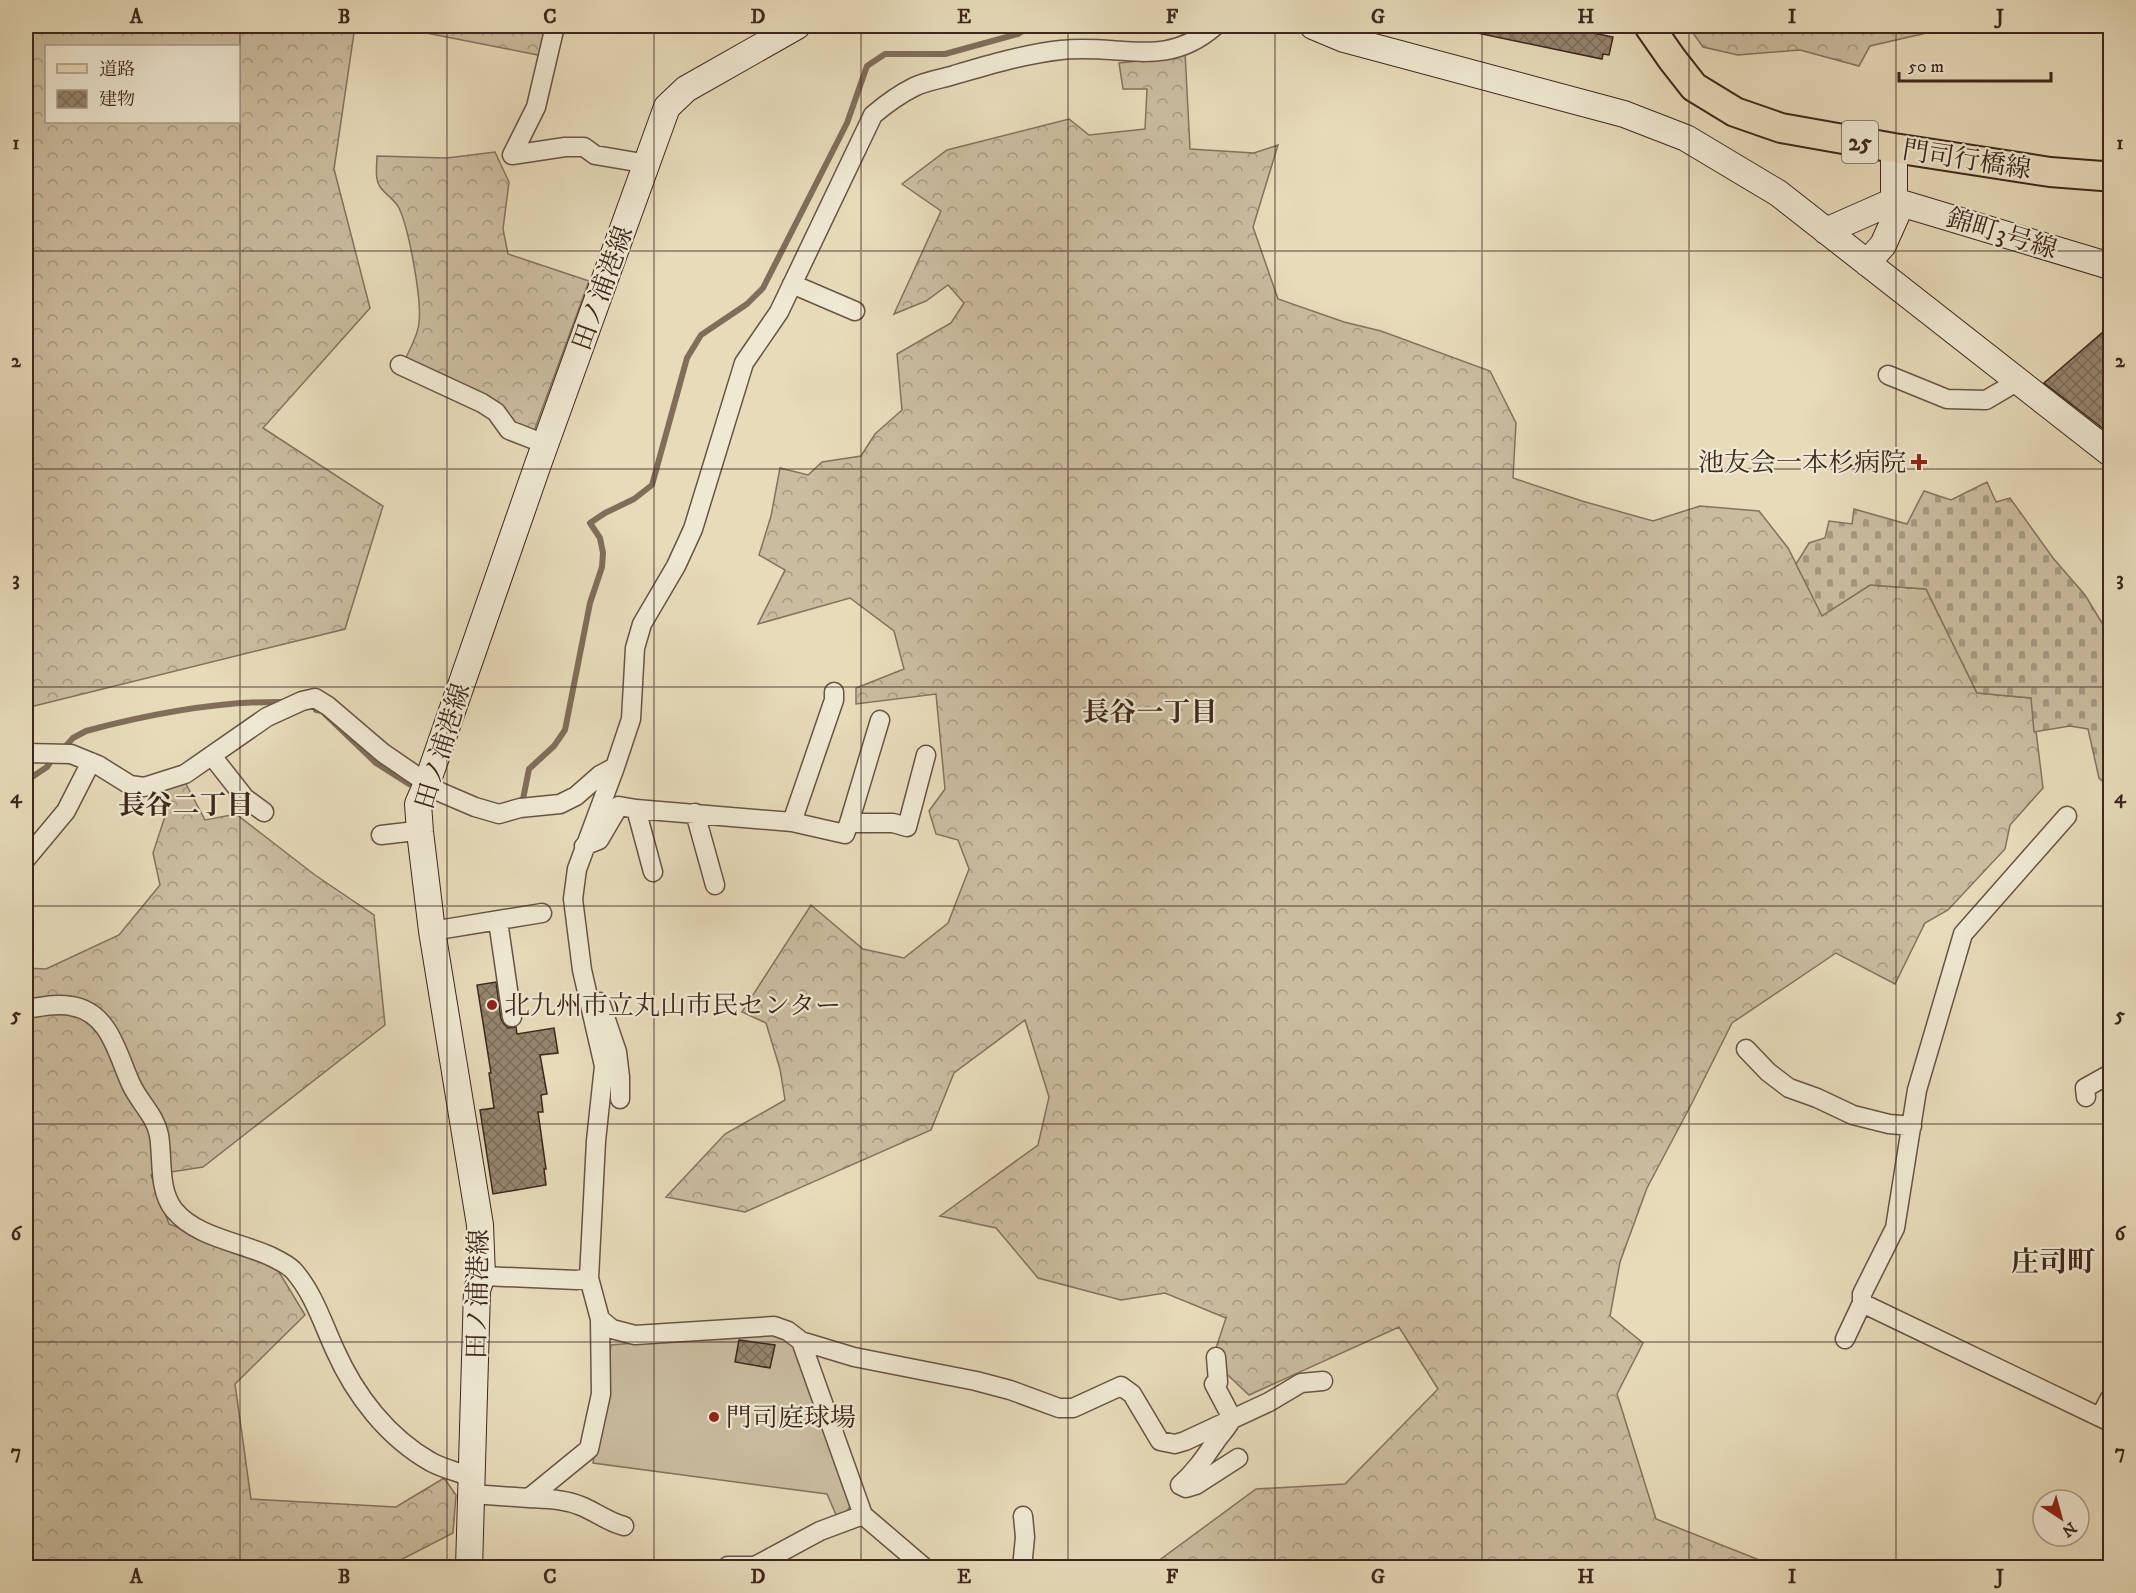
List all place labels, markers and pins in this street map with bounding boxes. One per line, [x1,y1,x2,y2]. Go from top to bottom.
place label: 池友会一本杉病院 [1698,447,1906,480]
marker: 池友会一本杉病院 [1910,453,1928,471]
place label: 北九州市立丸山市民センター [504,990,841,1023]
marker: 北九州市立丸山市民センター [485,998,499,1012]
place label: 門司庭球場 [726,1402,856,1435]
marker: 門司庭球場 [707,1410,721,1424]

